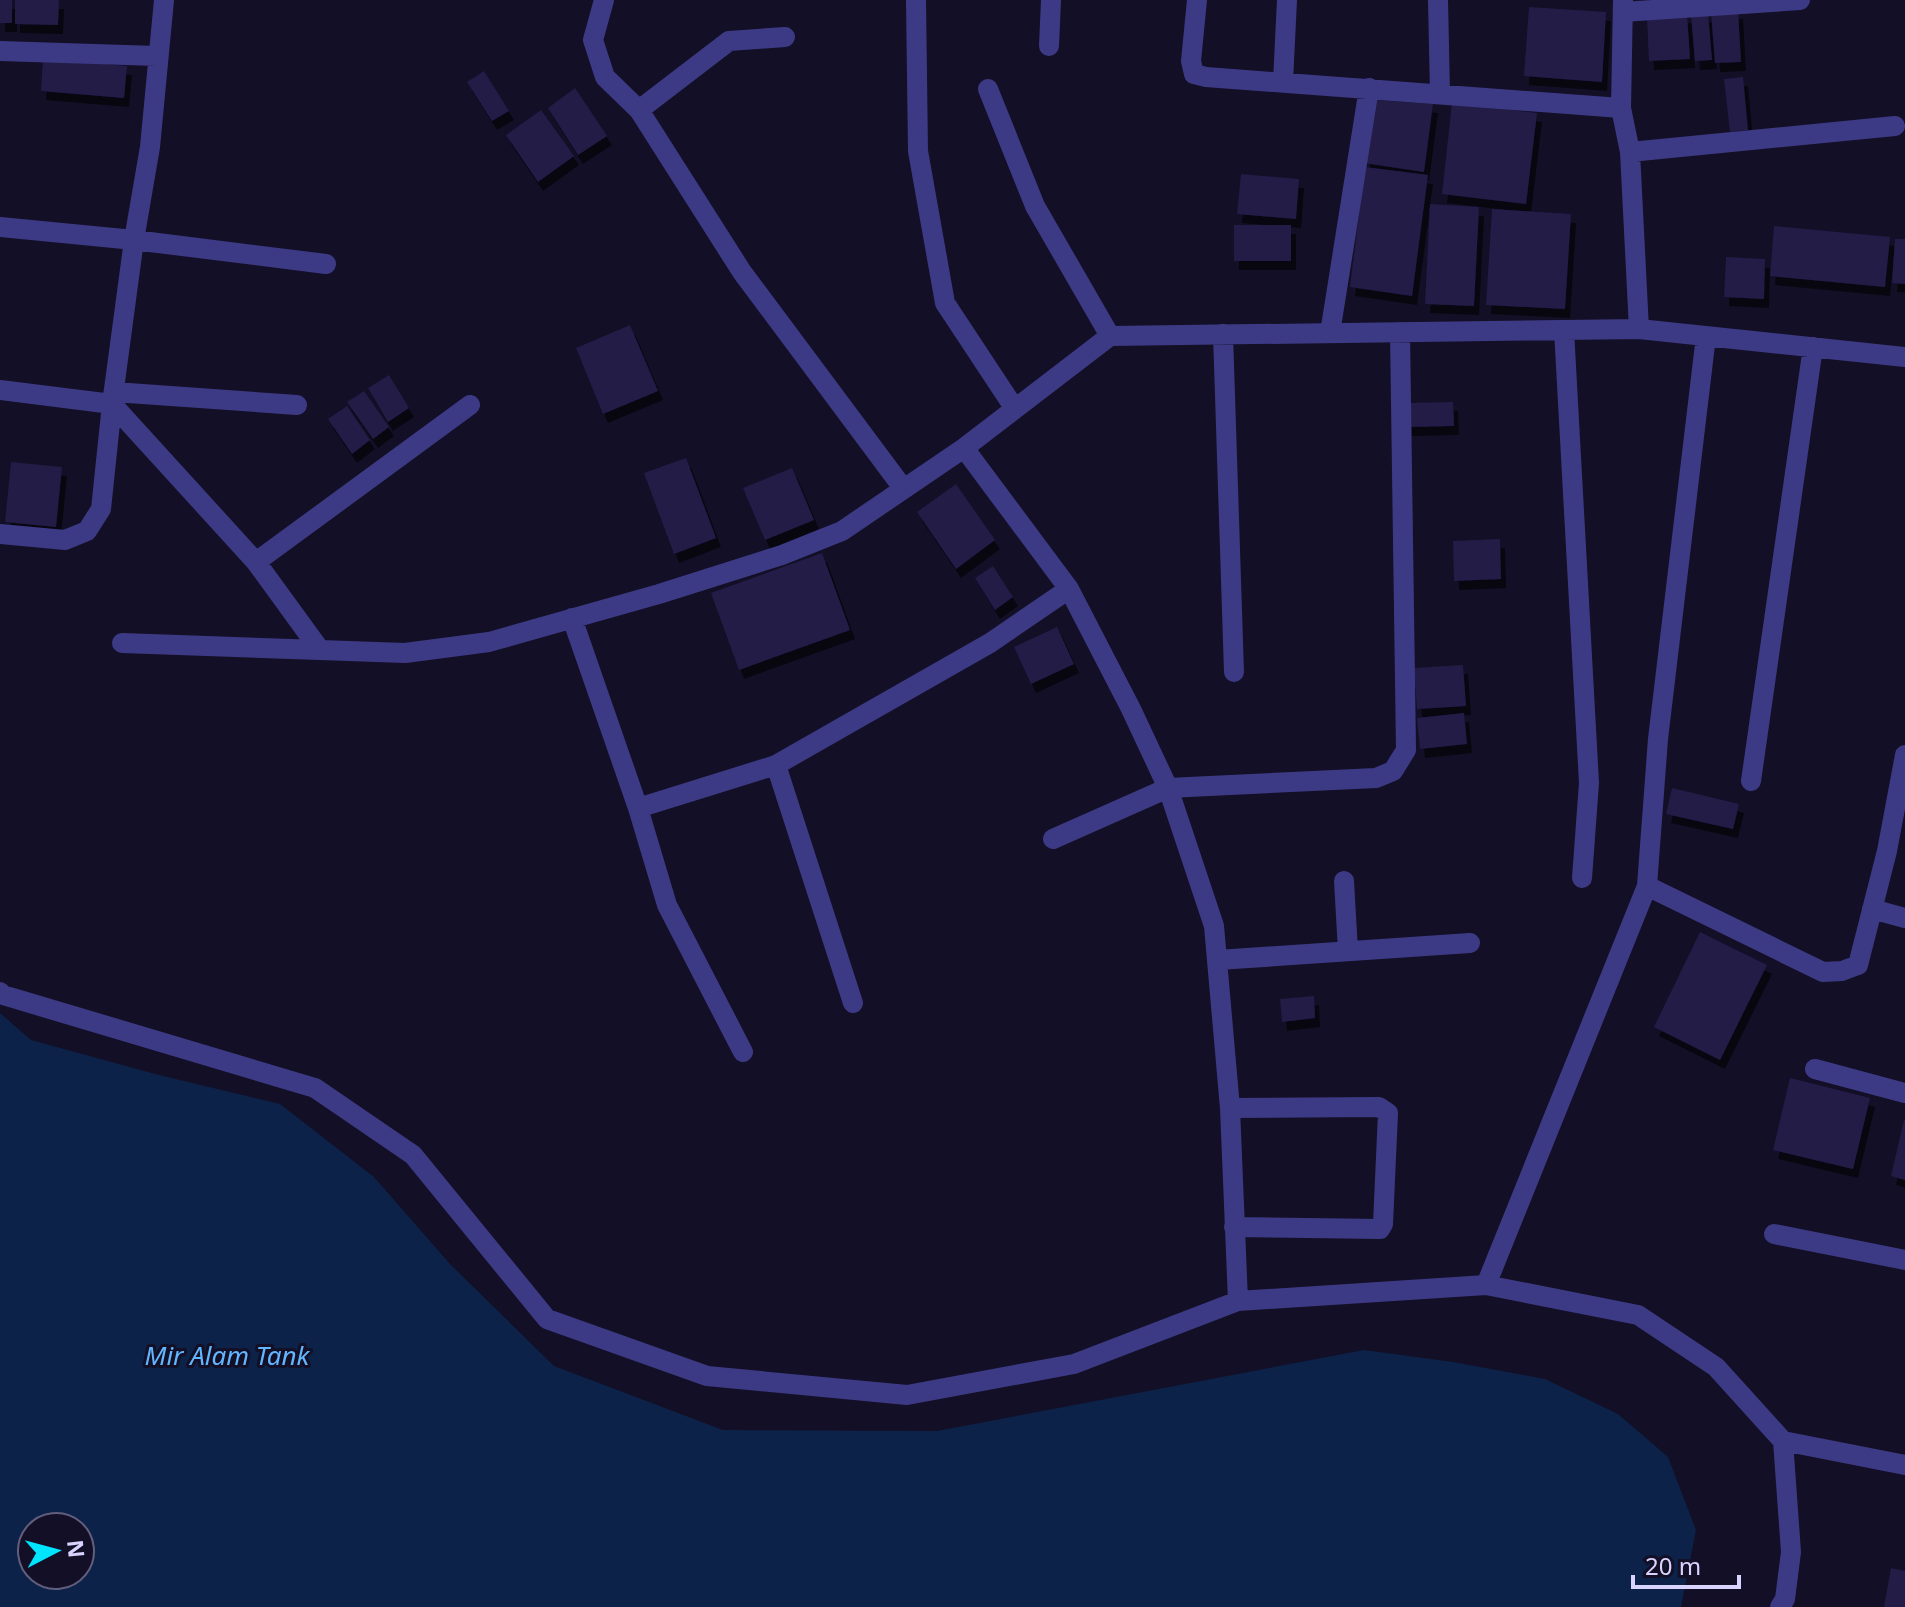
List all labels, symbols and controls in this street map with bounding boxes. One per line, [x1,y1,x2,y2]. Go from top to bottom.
water label: Mir Alam Tank [145,1337,311,1373]
north arrow [16,1511,96,1591]
text: N [61,1538,93,1559]
scale bar [1633,1539,1739,1589]
text: 20 m [1645,1549,1701,1582]

